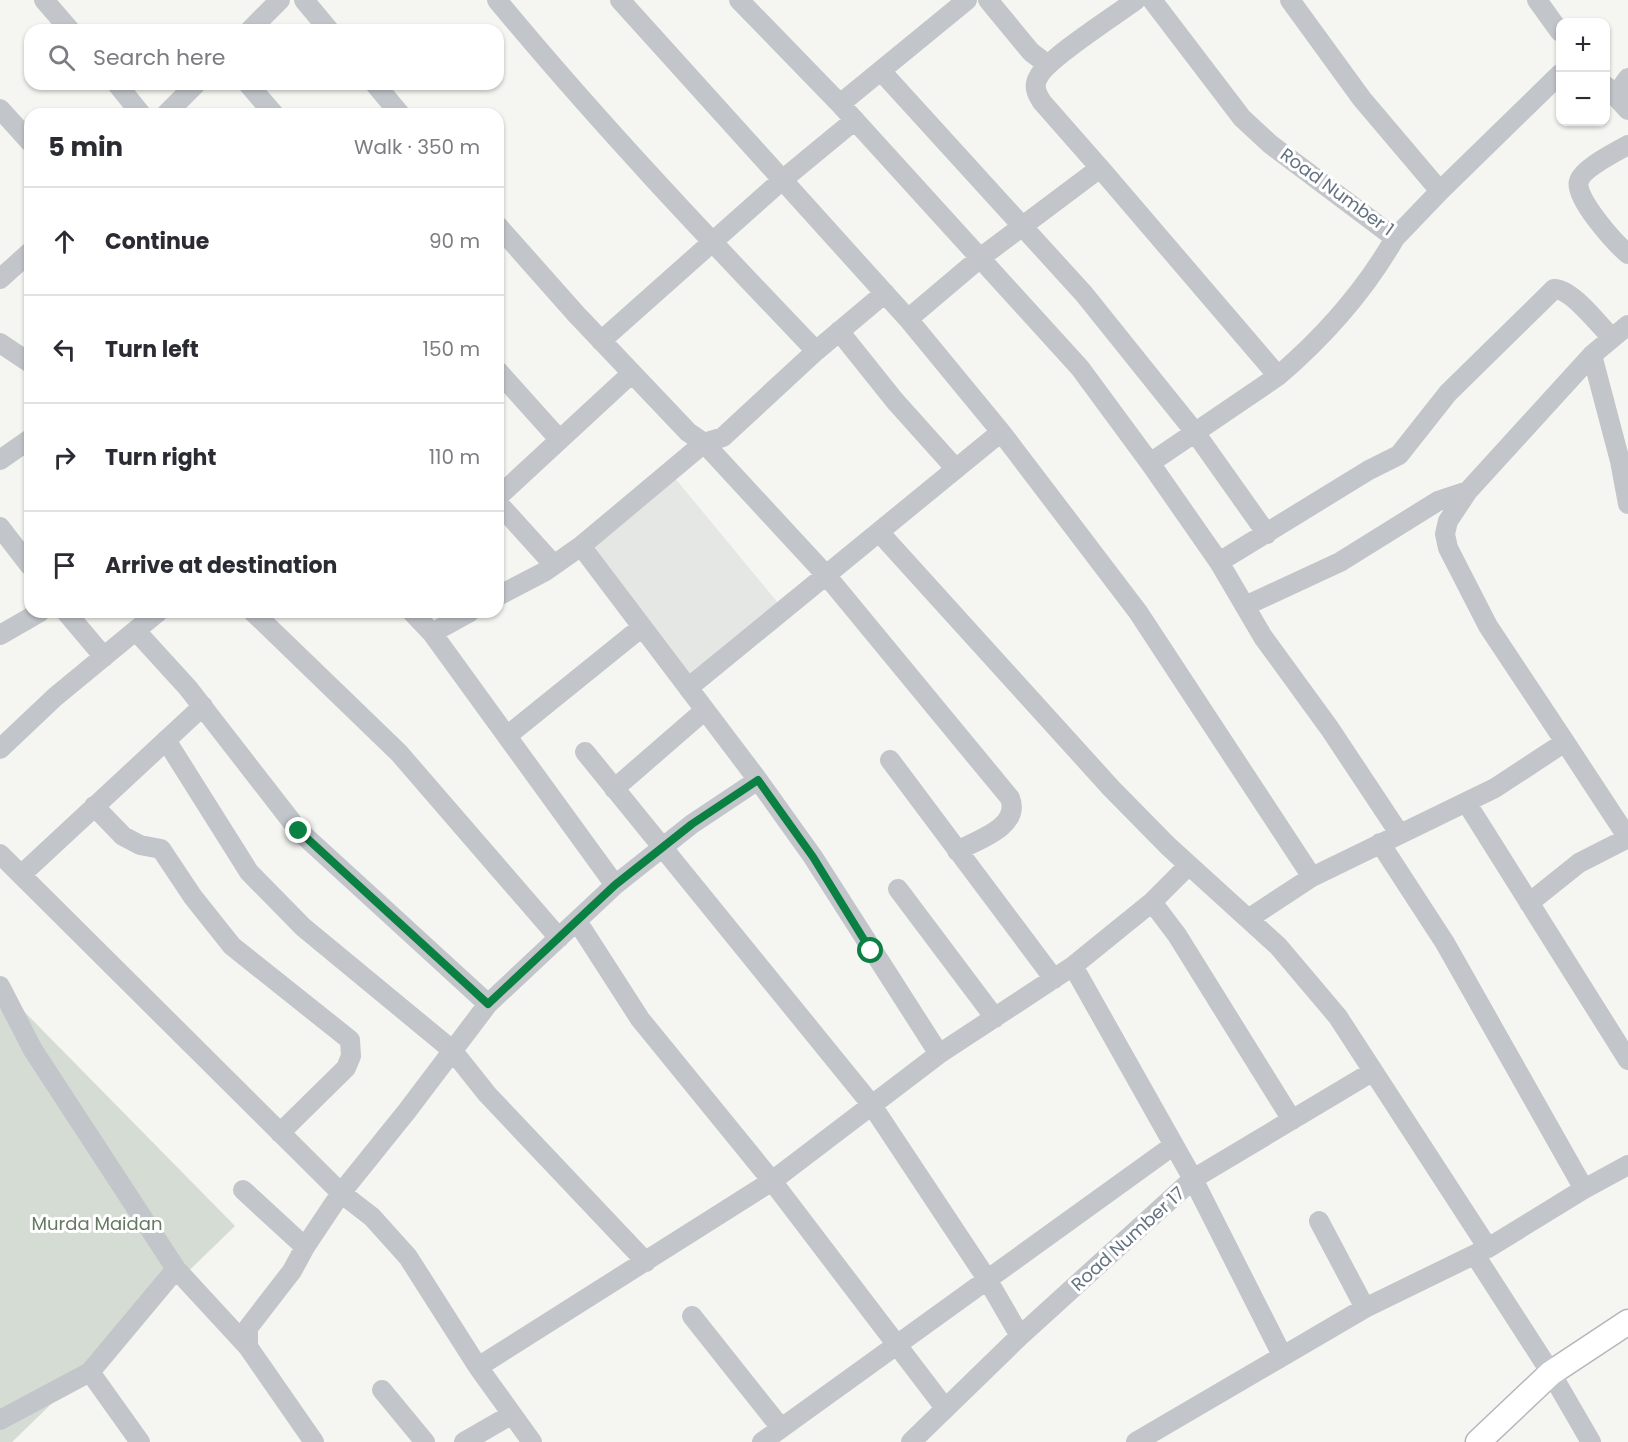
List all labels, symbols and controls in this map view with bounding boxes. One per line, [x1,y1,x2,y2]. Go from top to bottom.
map controls [1556,18,1610,126]
button: + [1556,18,1610,72]
search box [24,24,504,90]
icon: search [45,41,78,74]
text: Search here [93,42,226,73]
button: − [1556,72,1610,126]
text: 5 min [48,129,123,165]
text: Walk · 350 m [354,133,480,161]
street label: Road Number 1 [1275,142,1399,241]
icon: ahead [48,225,81,258]
text: Continue [105,226,209,257]
text: 90 m [429,227,480,255]
icon: left [48,333,81,366]
text: Turn left [105,334,199,365]
text: 150 m [423,335,480,363]
icon: right [48,441,81,474]
text: Turn right [105,442,216,473]
text: 110 m [429,443,480,471]
icon: arrive [48,549,81,582]
text: Arrive at destination [105,550,337,581]
route end [285,817,311,843]
route start [857,937,883,963]
street label: Road Number 17 [1066,1181,1190,1296]
park label: Murda Maidan [32,1211,162,1236]

